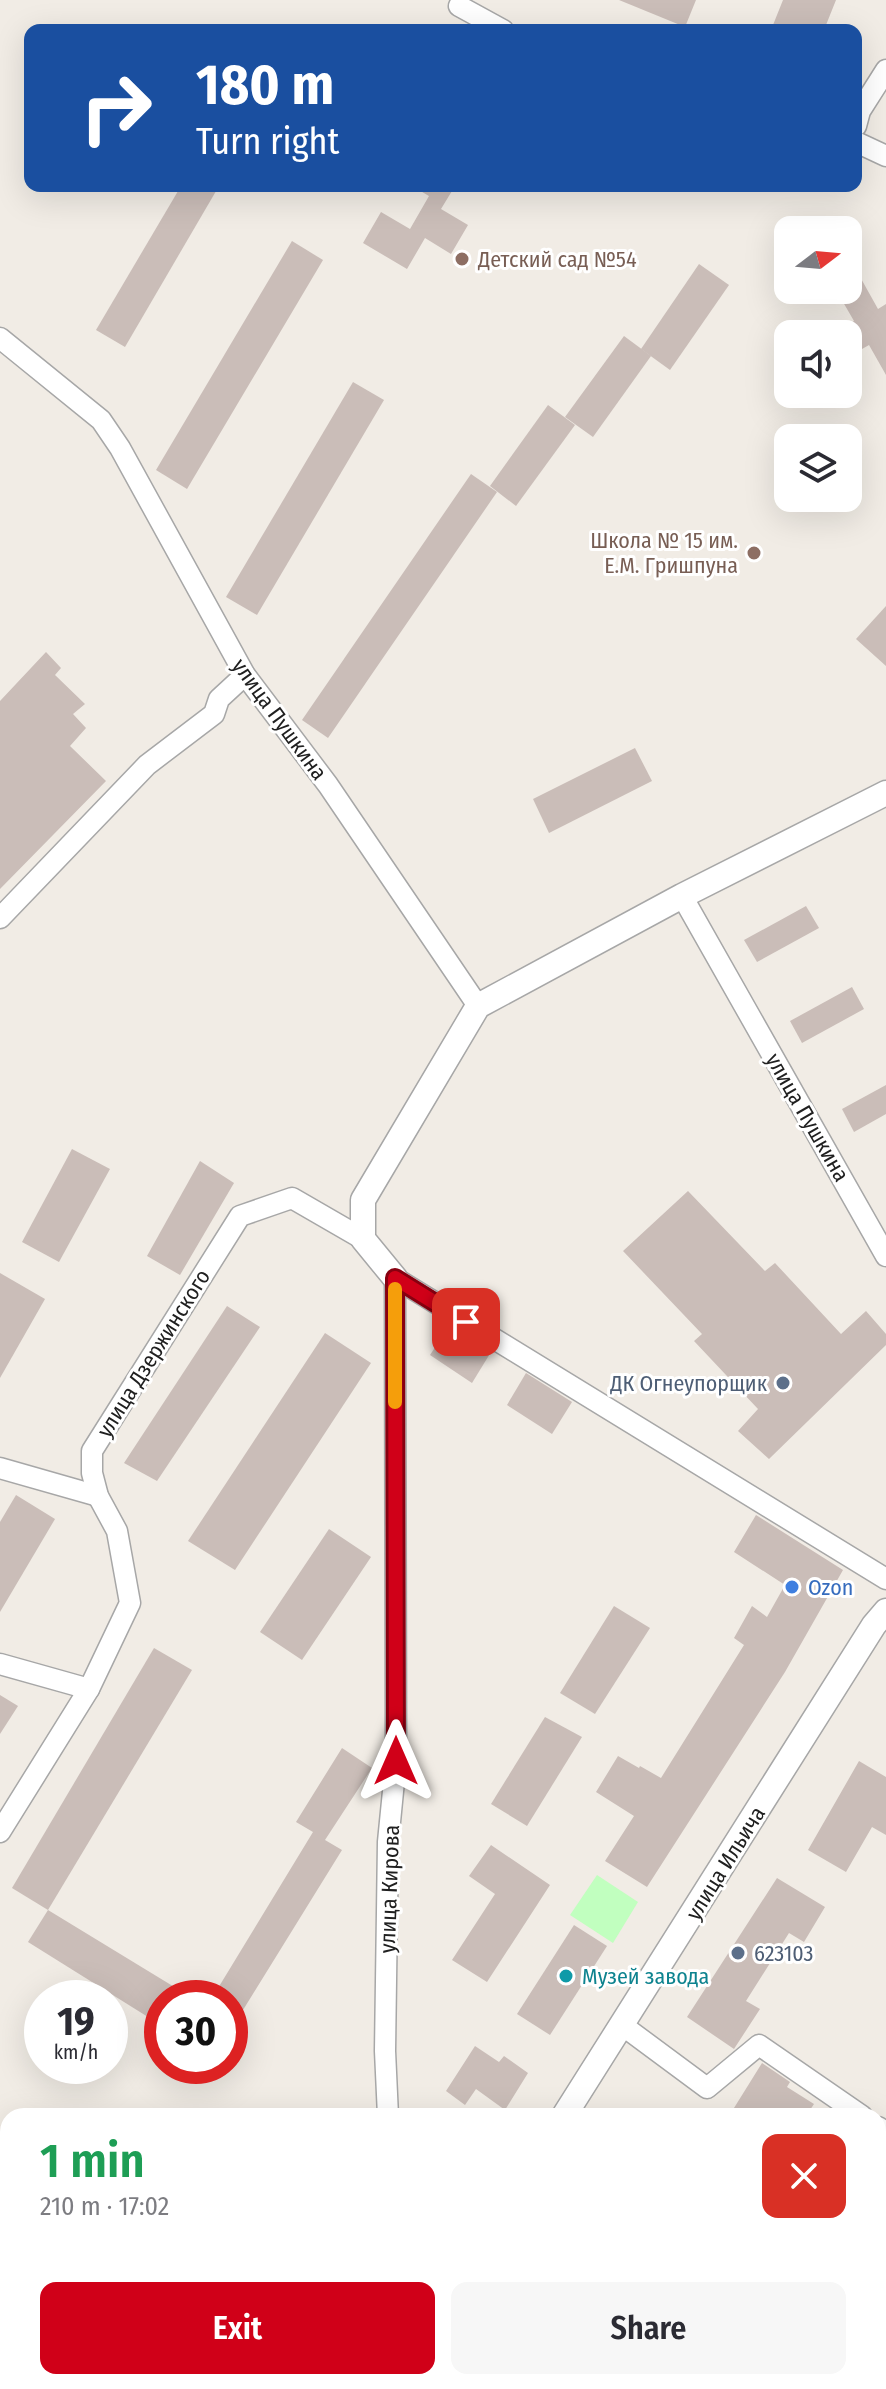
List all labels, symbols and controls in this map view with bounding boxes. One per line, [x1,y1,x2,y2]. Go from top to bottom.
text: 180 m [196,52,334,119]
icon: right [64,56,168,160]
text: Turn right [196,120,339,164]
north arrow [774,216,862,304]
map controls [774,216,862,512]
place label: Детский сад №54 [477,246,637,273]
marker: Детский сад №54 [453,250,471,268]
button: sound [774,320,862,408]
button: layers [774,424,862,512]
place label: Школа № 15 им. Е.М. Гришпуна [590,527,738,579]
marker: Школа № 15 им. Е.М. Гришпуна [745,544,763,562]
street label: улица Пушкина [226,653,333,785]
street label: улица Пушкина [760,1048,855,1186]
street label: улица Дзержинского [91,1264,216,1442]
pin [432,1288,500,1356]
icon: arrive [444,1300,488,1344]
place label: ДК Огнеупорщик [609,1370,768,1397]
marker: ДК Огнеупорщик [774,1374,792,1392]
place label: Ozon [808,1574,853,1601]
marker: Ozon [783,1578,801,1596]
position arrow [354,1719,438,1803]
street label: улица Ильича [680,1802,771,1925]
street label: улица Кирова [374,1824,405,1954]
place label: 623103 [754,1940,814,1967]
marker: 623103 [729,1944,747,1962]
place label: Музей завода [582,1963,709,1990]
marker: Музей завода [557,1967,575,1985]
speed limit sign: 30 [144,1980,248,2084]
text: 19 [57,1998,95,2046]
text: km/h [54,2040,98,2064]
text: 1 min [40,2132,145,2190]
button: close [762,2134,846,2218]
text: 210 m · 17:02 [40,2191,169,2222]
button: Exit [40,2282,435,2374]
button: Share [451,2282,846,2374]

